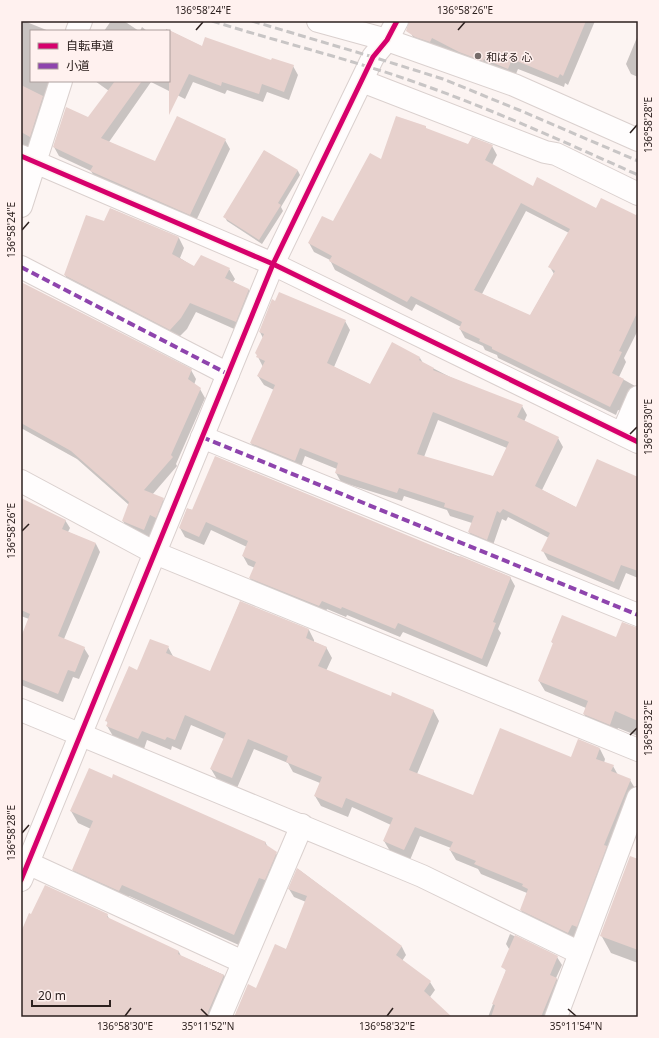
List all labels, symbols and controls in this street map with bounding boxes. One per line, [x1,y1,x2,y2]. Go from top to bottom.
text: 136°58'24"E [175,3,231,17]
text: 136°58'26"E [437,3,493,17]
legend [30,30,170,82]
text: 自転車道 [66,37,114,54]
place label: 和ばる 心 [486,49,533,64]
marker: 和ばる 心 [473,51,483,61]
text: 小道 [66,57,90,74]
text: 136°58'28"E [641,97,655,153]
text: 136°58'24"E [4,202,18,258]
text: 136°58'30"E [641,399,655,455]
text: 136°58'26"E [4,503,18,559]
text: 136°58'32"E [641,700,655,756]
text: 136°58'28"E [4,805,18,861]
scale bar [32,982,110,1008]
text: 20 m [38,987,66,1004]
text: 136°58'30"E [97,1019,153,1033]
text: 35°11'52"N [182,1019,234,1033]
text: 136°58'32"E [359,1019,415,1033]
text: 35°11'54"N [550,1019,602,1033]

